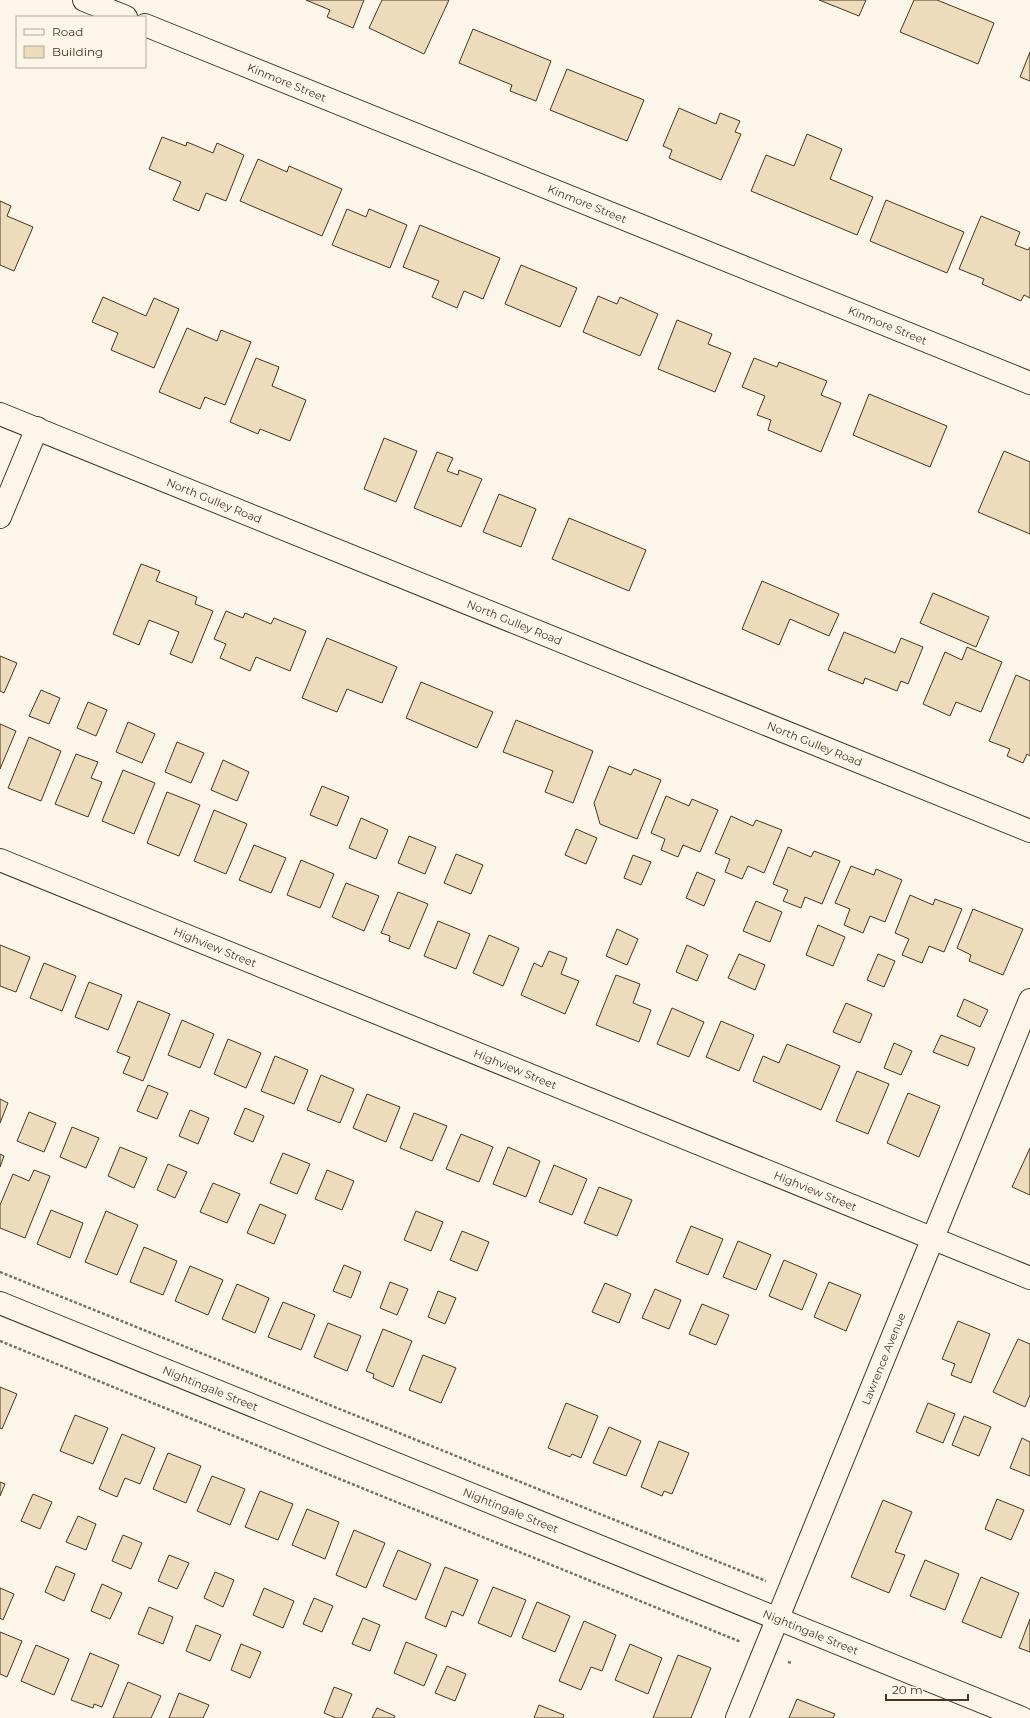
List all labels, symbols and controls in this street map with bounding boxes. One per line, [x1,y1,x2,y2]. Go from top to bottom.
legend [16,16,146,68]
text: Road [52,24,83,39]
text: Building [52,44,103,59]
street label: Kinmore Street [245,60,329,105]
street label: Kinmore Street [546,182,629,226]
street label: Kinmore Street [846,303,930,348]
street label: North Gulley Road [165,475,264,526]
street label: North Gulley Road [465,597,564,648]
street label: North Gulley Road [765,718,864,769]
street label: Highview Street [172,924,259,970]
street label: Highview Street [472,1046,559,1092]
street label: Highview Street [772,1168,859,1214]
street label: Lawrence Avenue [859,1310,909,1407]
street label: Nightingale Street [161,1363,261,1414]
street label: Nightingale Street [461,1485,561,1536]
street label: Nightingale Street [761,1607,861,1658]
scale bar [886,1676,968,1702]
text: 20 m [892,1682,923,1697]

